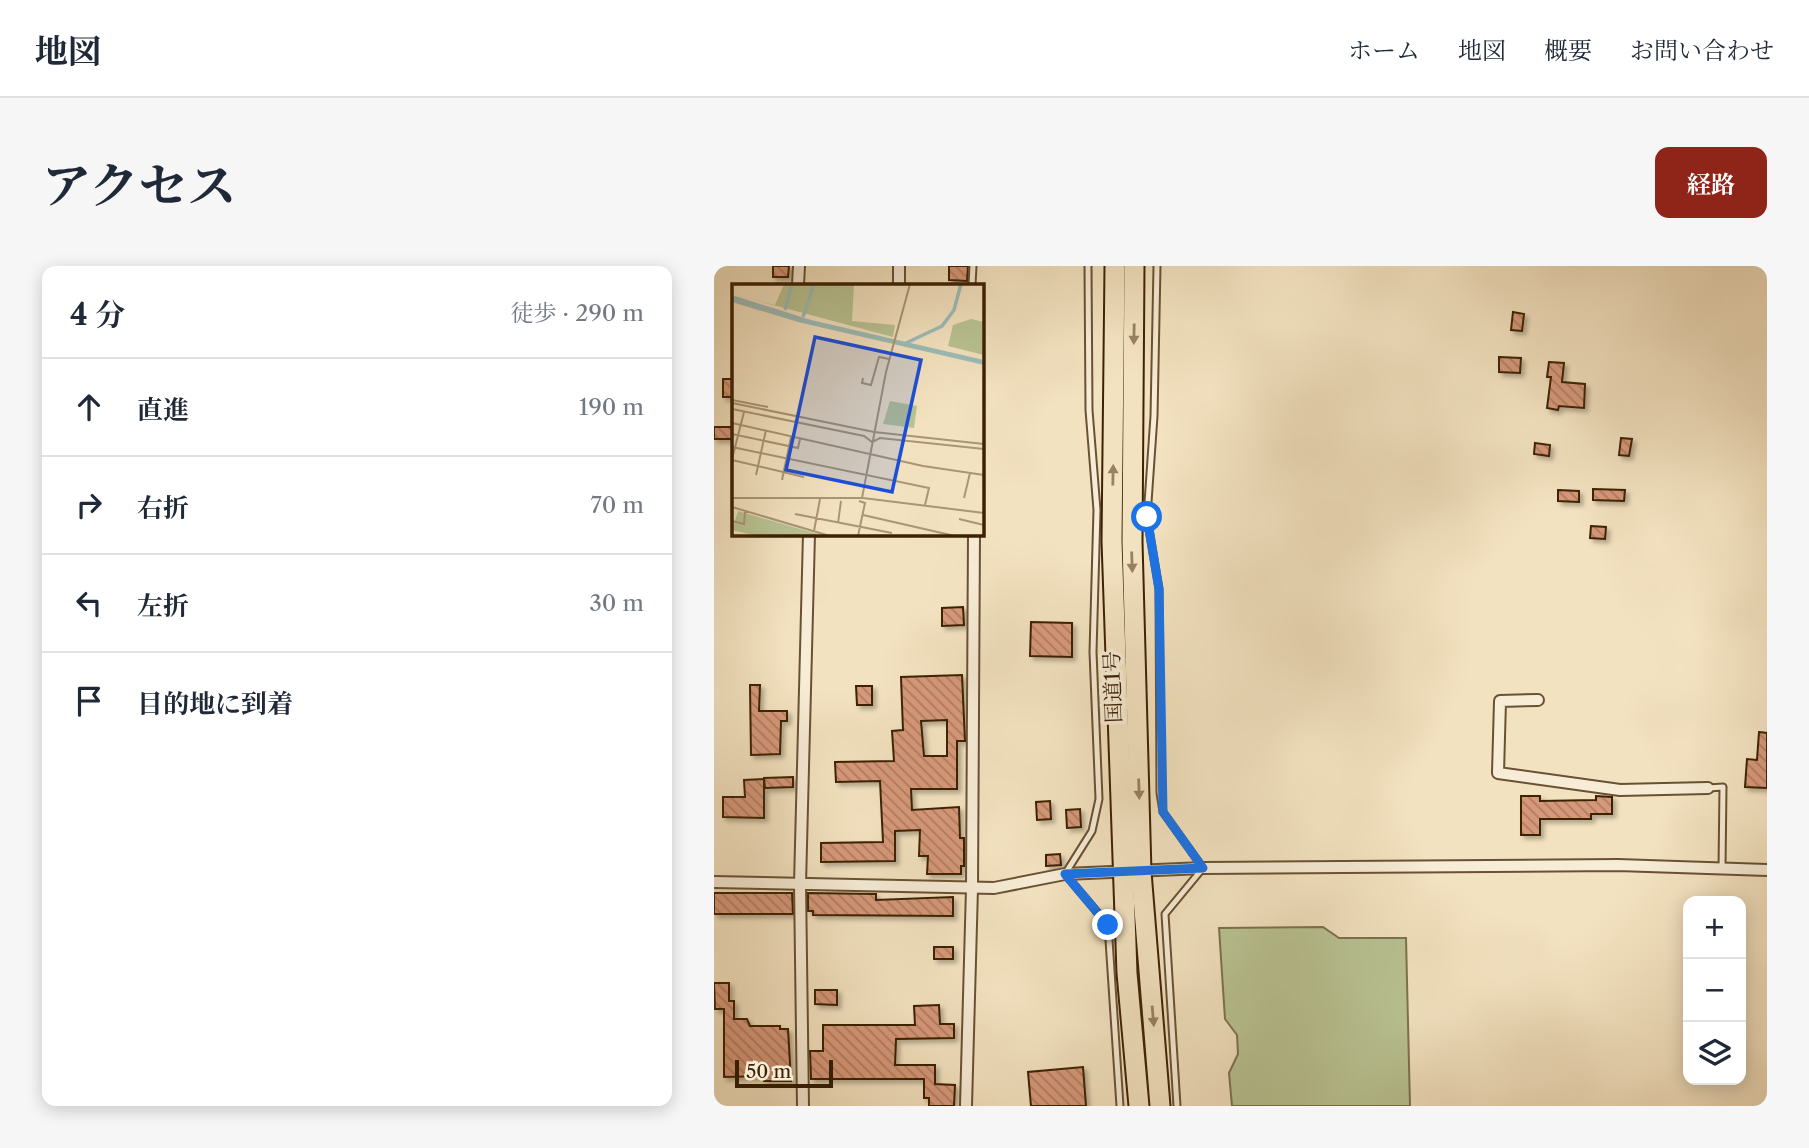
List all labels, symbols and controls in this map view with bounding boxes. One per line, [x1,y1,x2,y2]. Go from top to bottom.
text: 地図 [35,31,101,72]
text: ホーム [1348,36,1420,65]
text: 地図 [1458,36,1506,65]
text: 概要 [1544,36,1592,65]
text: お問い合わせ [1630,36,1774,65]
button: 経路 [1655,147,1767,218]
text: アクセス [42,155,237,216]
inset map [732,284,984,536]
text: 4 分 [70,296,125,333]
text: 徒歩 · 290 m [510,299,644,327]
one-way arrow [1128,323,1140,345]
icon: ahead [70,388,108,426]
text: 190 m [579,393,644,421]
text: 直進 [137,394,189,426]
one-way arrow [1107,464,1119,486]
icon: right [70,486,108,524]
text: 70 m [591,491,644,519]
text: 右折 [137,492,189,524]
route start [1131,501,1162,532]
one-way arrow [1127,551,1138,573]
icon: left [70,584,108,622]
text: 30 m [589,589,644,617]
text: 左折 [137,590,189,622]
street label: 国道1号 [1099,651,1126,723]
icon: arrive [70,682,108,720]
text: 目的地に到着 [137,688,293,720]
one-way arrow [1133,778,1144,800]
map controls [1683,896,1746,1085]
button: + [1683,896,1746,959]
route end [1092,909,1123,940]
button: − [1683,959,1746,1022]
one-way arrow [1148,1005,1159,1027]
button: layers [1683,1022,1746,1085]
scale bar [735,1057,833,1089]
text: 50 m [746,1060,791,1083]

